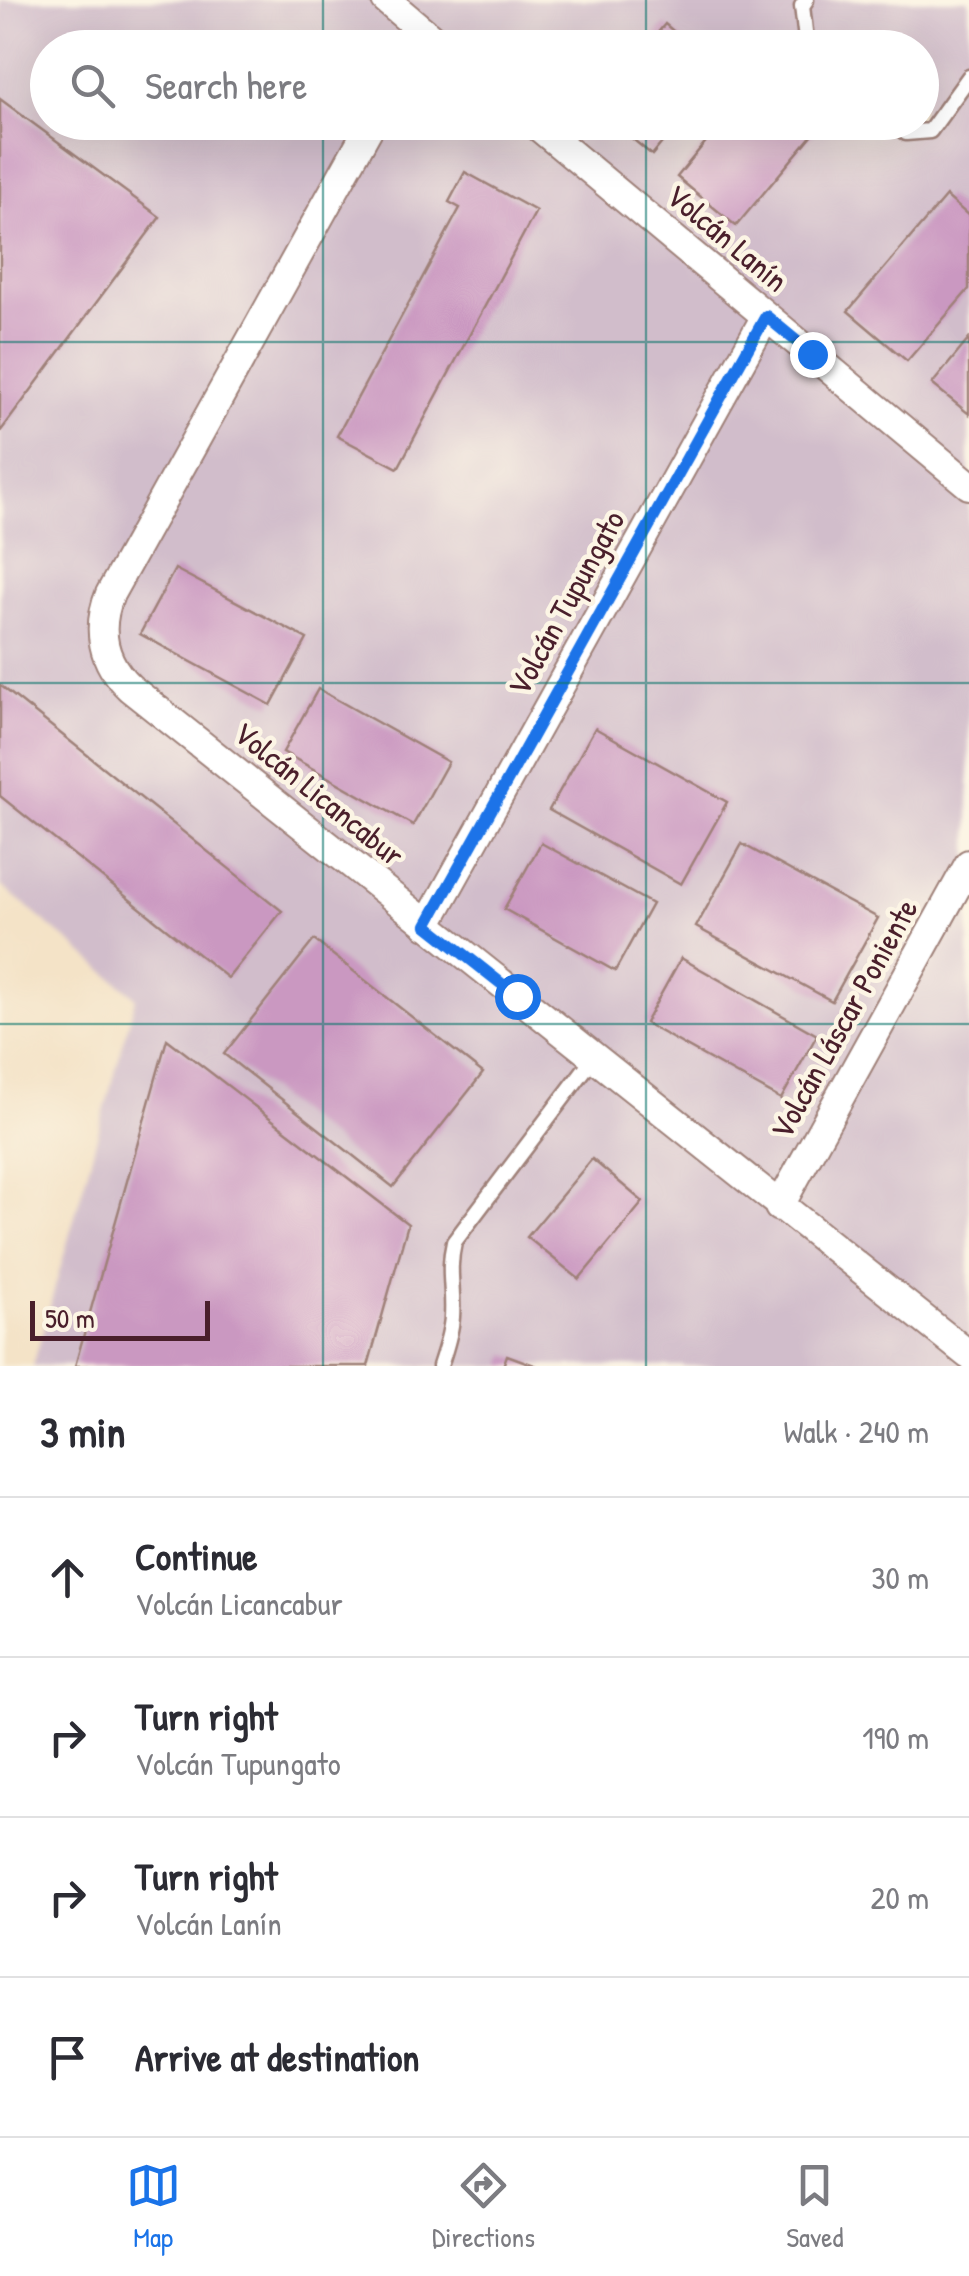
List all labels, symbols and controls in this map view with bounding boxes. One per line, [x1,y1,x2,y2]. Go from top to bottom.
search box [30,30,939,140]
icon: search [65,58,120,113]
text: Search here [145,59,307,111]
street label: Volcán Lanín [657,174,797,301]
route end [790,332,836,378]
street label: Volcán Tupungato [497,502,634,703]
street label: Volcán Licancabur [225,711,414,876]
street label: Volcán Láscar Poniente [760,891,928,1147]
route start [495,974,541,1020]
scale bar [30,1296,210,1340]
text: 50 m [45,1299,95,1337]
text: 3 min [40,1403,125,1460]
text: Walk · 240 m [783,1410,929,1453]
text: Continue [135,1530,257,1582]
icon: ahead [40,1550,95,1605]
text: 30 m [871,1556,929,1599]
text: Volcán Licancabur [135,1582,343,1625]
text: Turn right [135,1690,278,1742]
icon: right [40,1710,95,1765]
text: 190 m [862,1716,929,1759]
text: Volcán Tupungato [135,1742,341,1785]
text: Turn right [135,1850,278,1902]
icon: right [40,1870,95,1925]
text: 20 m [871,1876,929,1919]
text: Volcán Lanín [135,1902,282,1945]
icon: arrive [40,2030,95,2085]
text: Arrive at destination [135,2031,419,2083]
tab: Map [126,2158,181,2256]
tab: Directions [432,2158,535,2256]
tab: Saved [786,2158,843,2256]

